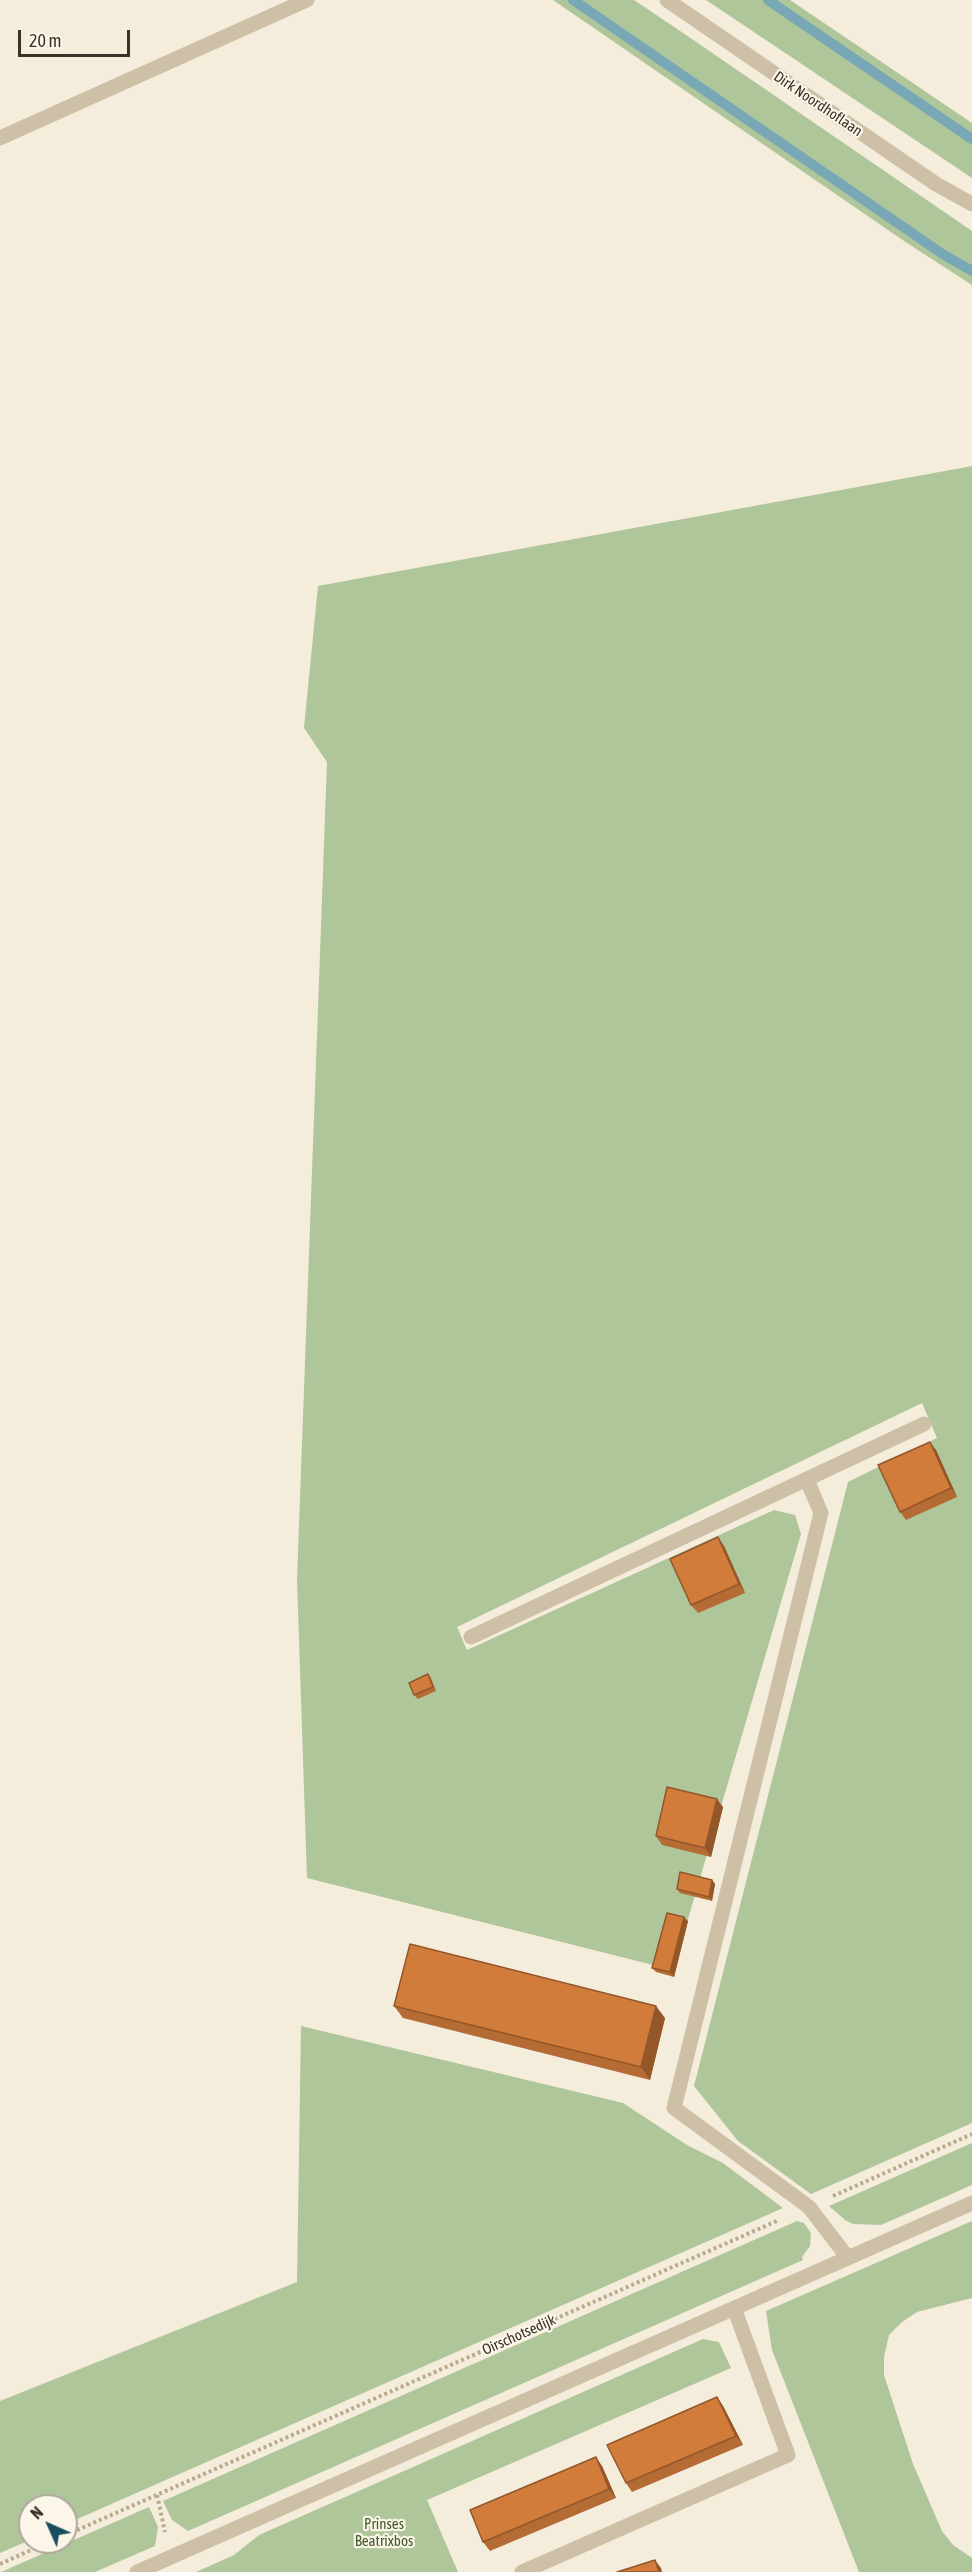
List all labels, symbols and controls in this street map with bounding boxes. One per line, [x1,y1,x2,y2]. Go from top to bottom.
scale bar [21,18,134,56]
text: 20 m [29,30,61,51]
street label: Dirk Noordhoflaan [770,68,866,140]
street label: Oirschotsedijk [479,2311,559,2359]
north arrow [18,2494,78,2554]
text: N [27,2503,46,2522]
park label: Prinses Beatrixbos [355,2515,413,2550]

